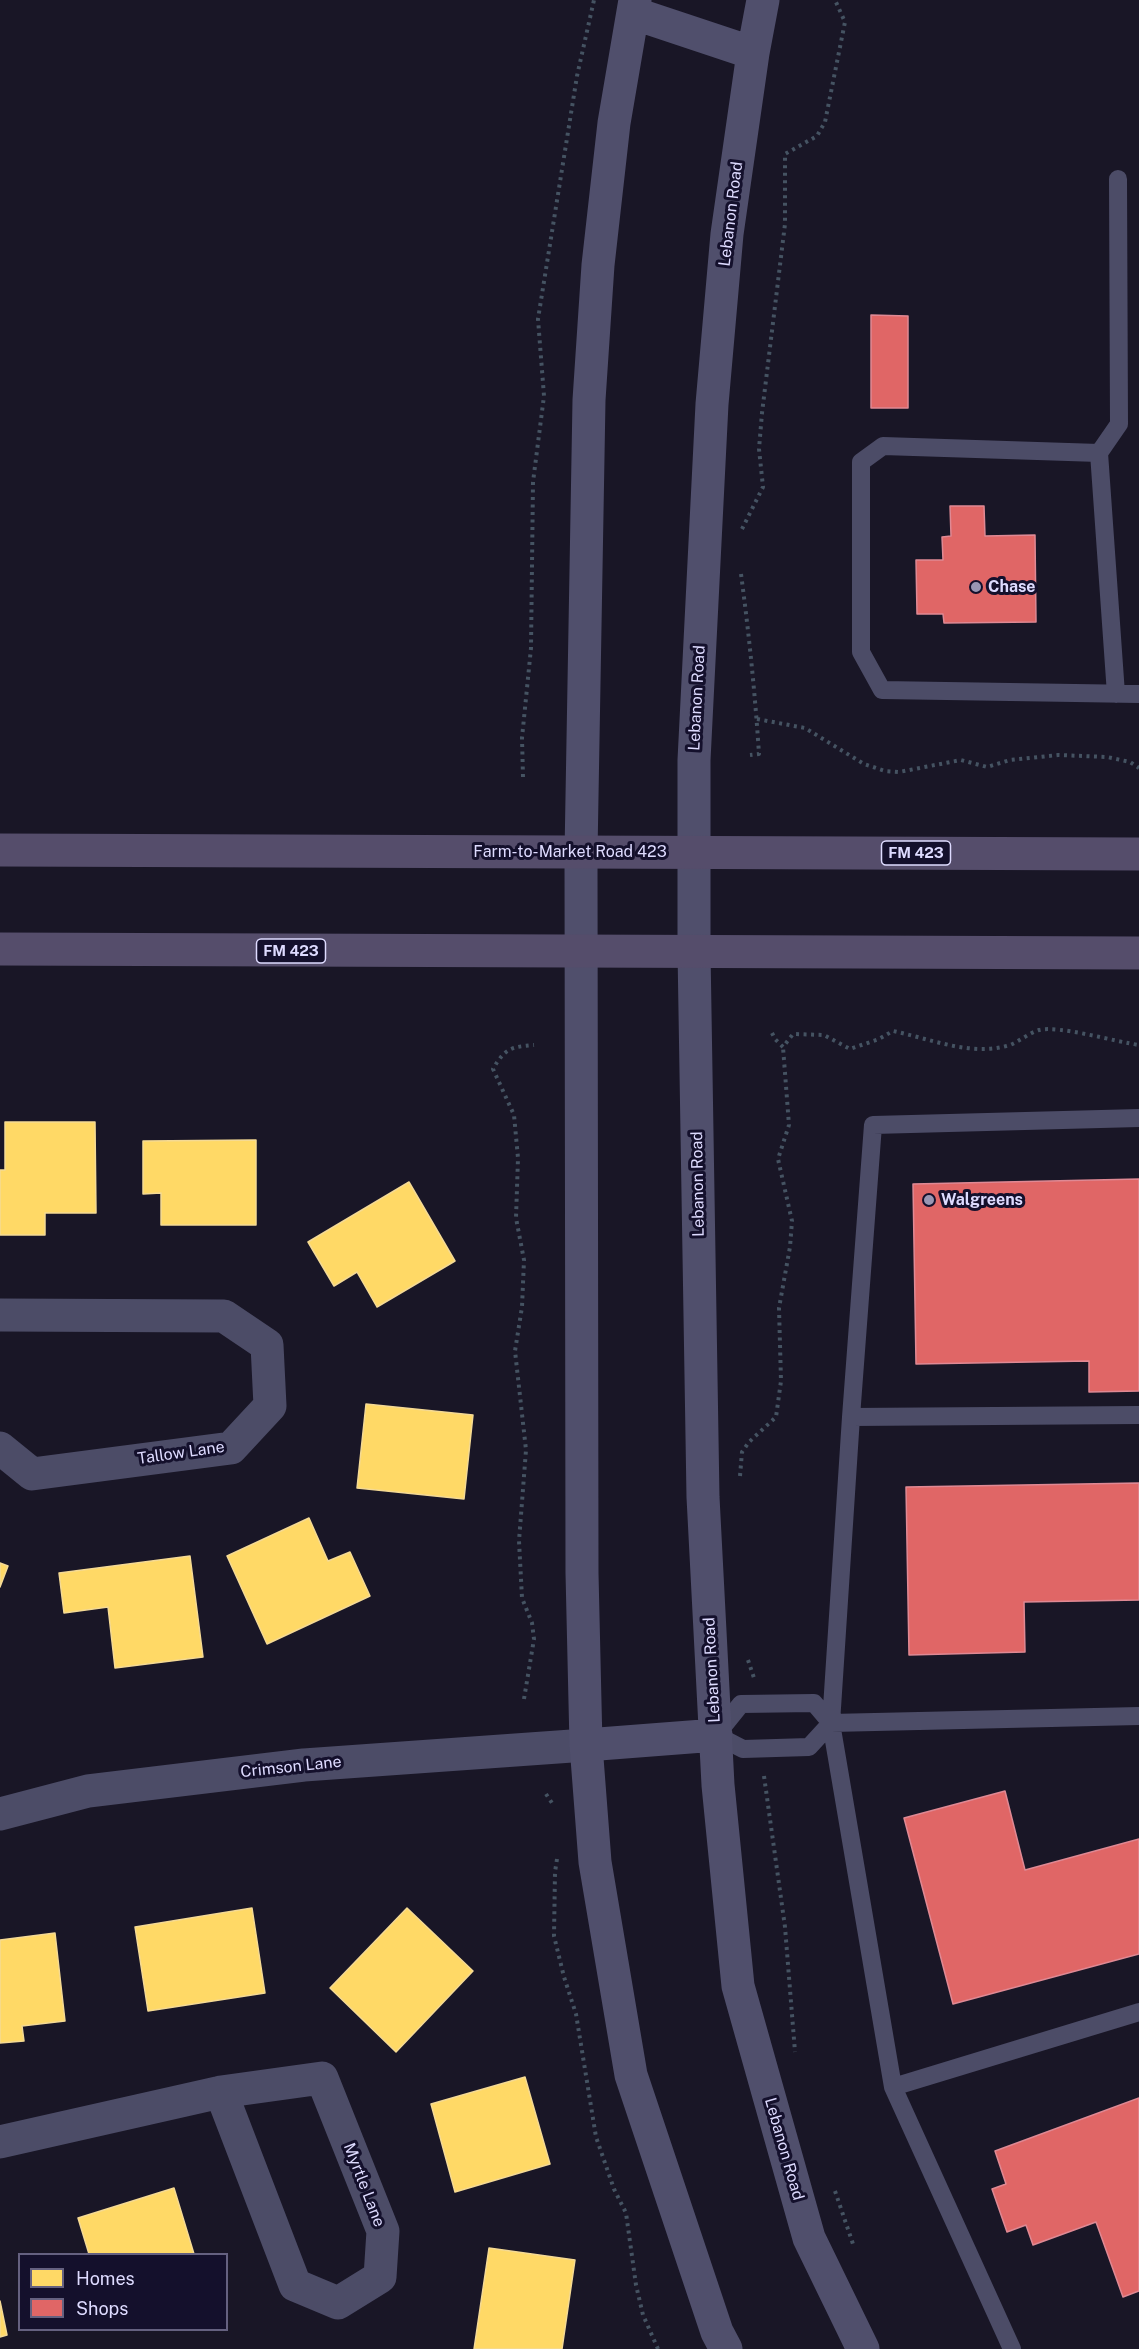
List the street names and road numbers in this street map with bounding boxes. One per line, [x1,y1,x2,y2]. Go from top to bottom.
street label: Lebanon Road [715,160,747,268]
street label: Lebanon Road [685,645,709,751]
road number: FM 423 [882,841,950,865]
street label: Farm-to-Market Road 423 [473,842,667,862]
road number: FM 423 [256,939,326,963]
street label: Lebanon Road [687,1131,709,1237]
street label: Tallow Lane [136,1437,226,1469]
street label: Lebanon Road [700,1617,724,1723]
street label: Crimson Lane [240,1752,342,1782]
street label: Lebanon Road [760,2096,808,2202]
street label: Myrtle Lane [339,2140,389,2230]

